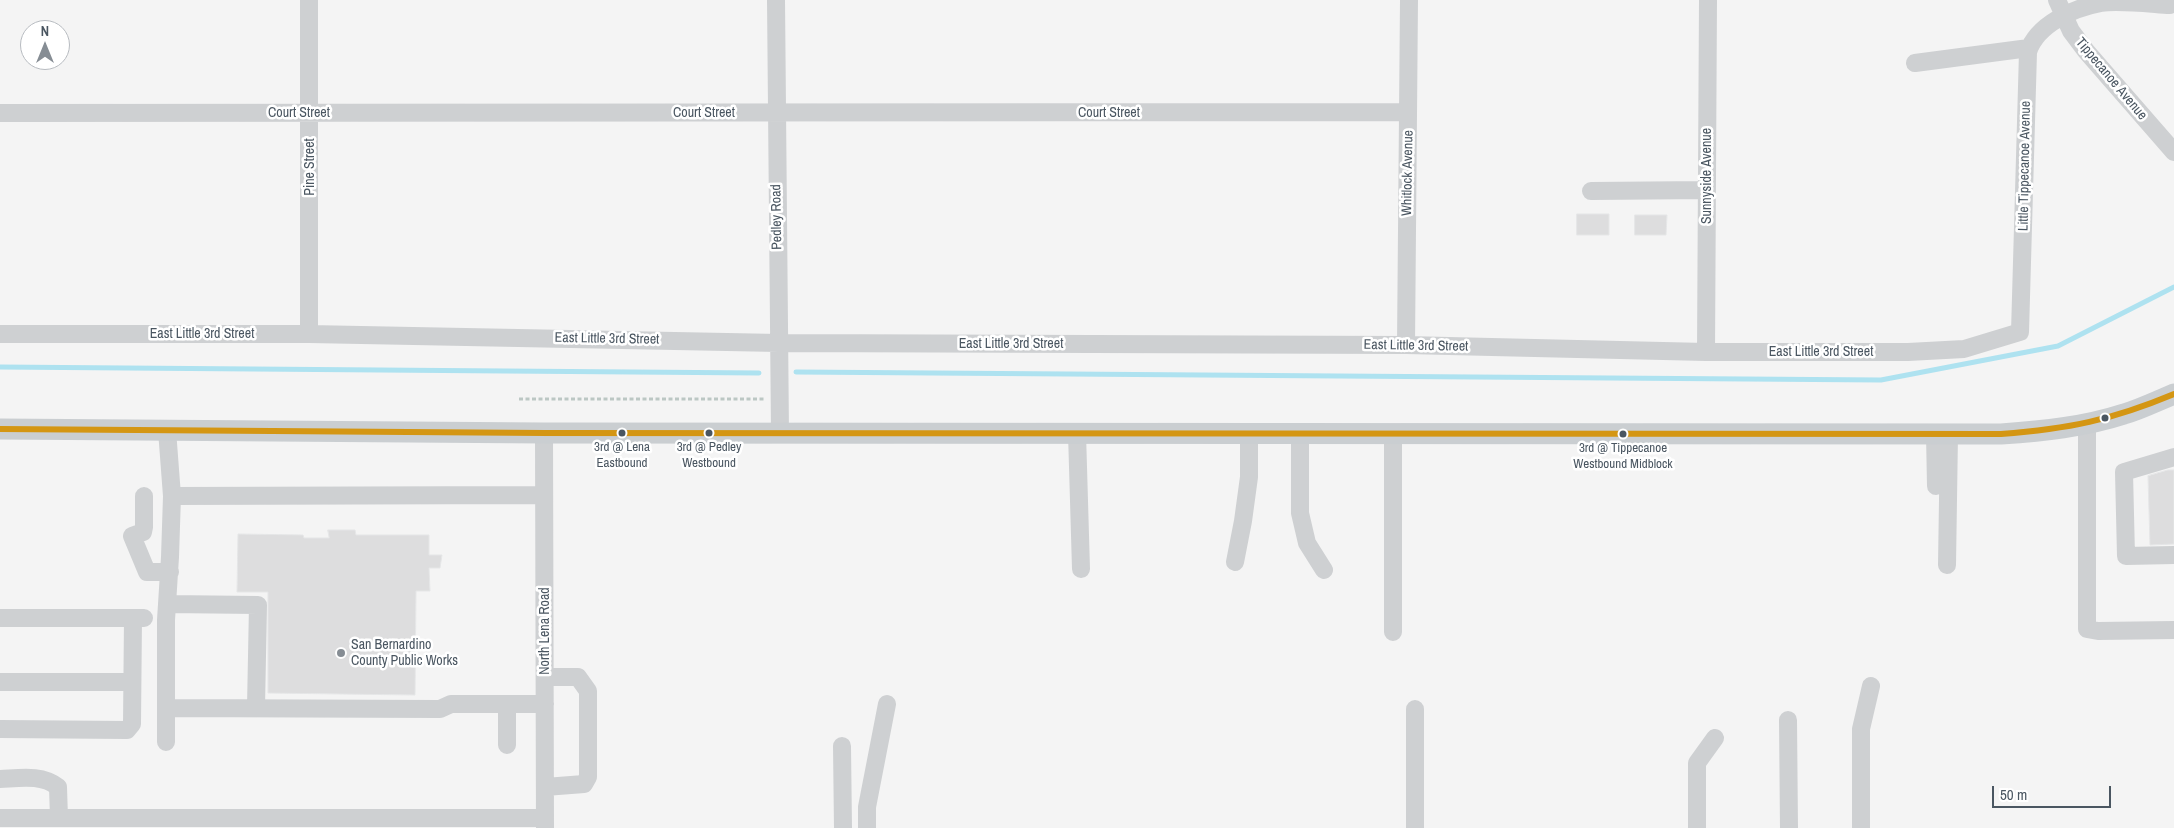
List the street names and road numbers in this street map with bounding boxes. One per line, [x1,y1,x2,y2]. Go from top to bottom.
street label: Tippecanoe Avenue [2072,34,2150,124]
street label: Little Tippecanoe Avenue [2015,101,2035,231]
street label: Court Street [268,105,330,121]
street label: Court Street [673,105,735,121]
street label: Court Street [1078,105,1140,121]
street label: Sunnyside Avenue [1699,128,1715,224]
street label: Whitlock Avenue [1399,130,1417,216]
street label: Pine Street [302,138,318,196]
street label: Pedley Road [768,184,786,250]
street label: East Little 3rd Street [150,326,254,342]
street label: East Little 3rd Street [555,330,659,348]
street label: East Little 3rd Street [959,336,1063,352]
street label: East Little 3rd Street [1364,337,1468,355]
street label: East Little 3rd Street [1769,344,1873,360]
street label: North Lena Road [537,587,553,675]

